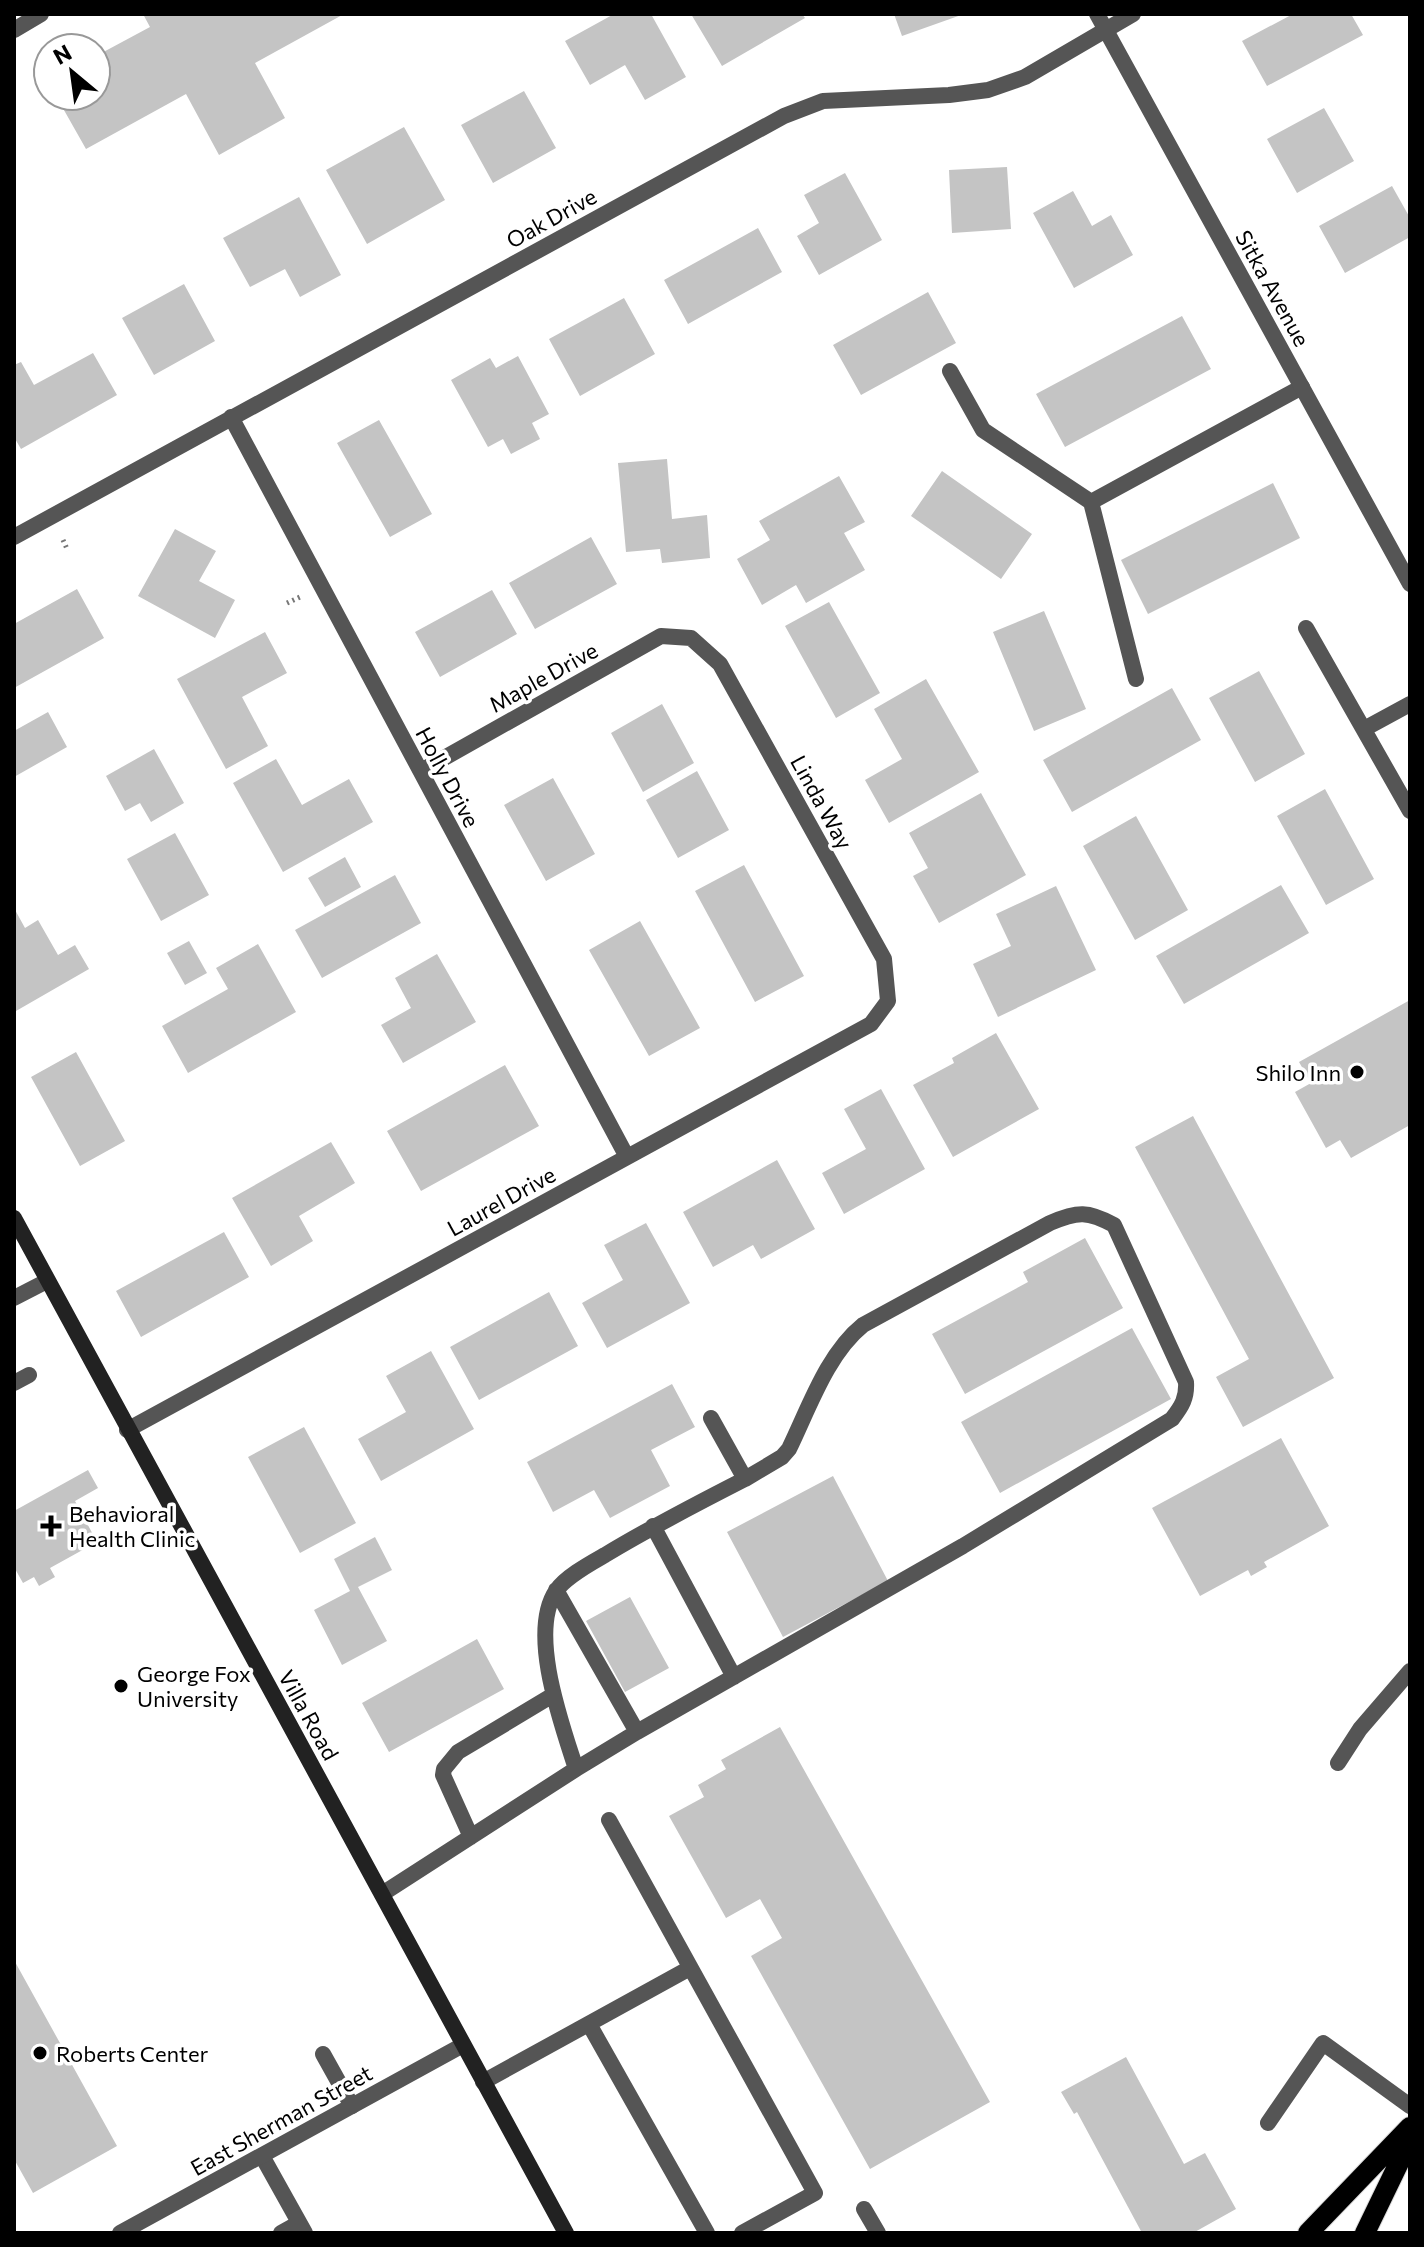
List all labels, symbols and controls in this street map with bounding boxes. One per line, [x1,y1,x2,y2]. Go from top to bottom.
north arrow [32,32,112,112]
text: N [48,38,76,70]
street label: Oak Drive [501,182,601,254]
street label: Sitka Avenue [1230,225,1316,351]
street label: Maple Drive [484,636,602,718]
street label: Holly Drive [410,722,486,832]
street label: Linda Way [785,750,859,854]
place label: Shilo Inn [1256,1059,1341,1086]
marker: Shilo Inn [1348,1063,1366,1081]
street label: Laurel Drive [442,1160,560,1242]
place label: Behavioral Health Clinic [69,1500,195,1552]
marker: Behavioral Health Clinic [40,1515,62,1537]
place label: George Fox University [137,1660,251,1712]
street label: Villa Road [273,1665,345,1765]
marker: George Fox University [112,1677,130,1695]
place label: Roberts Center [56,2040,209,2067]
marker: Roberts Center [31,2044,49,2062]
street label: East Sherman Street [186,2059,376,2181]

